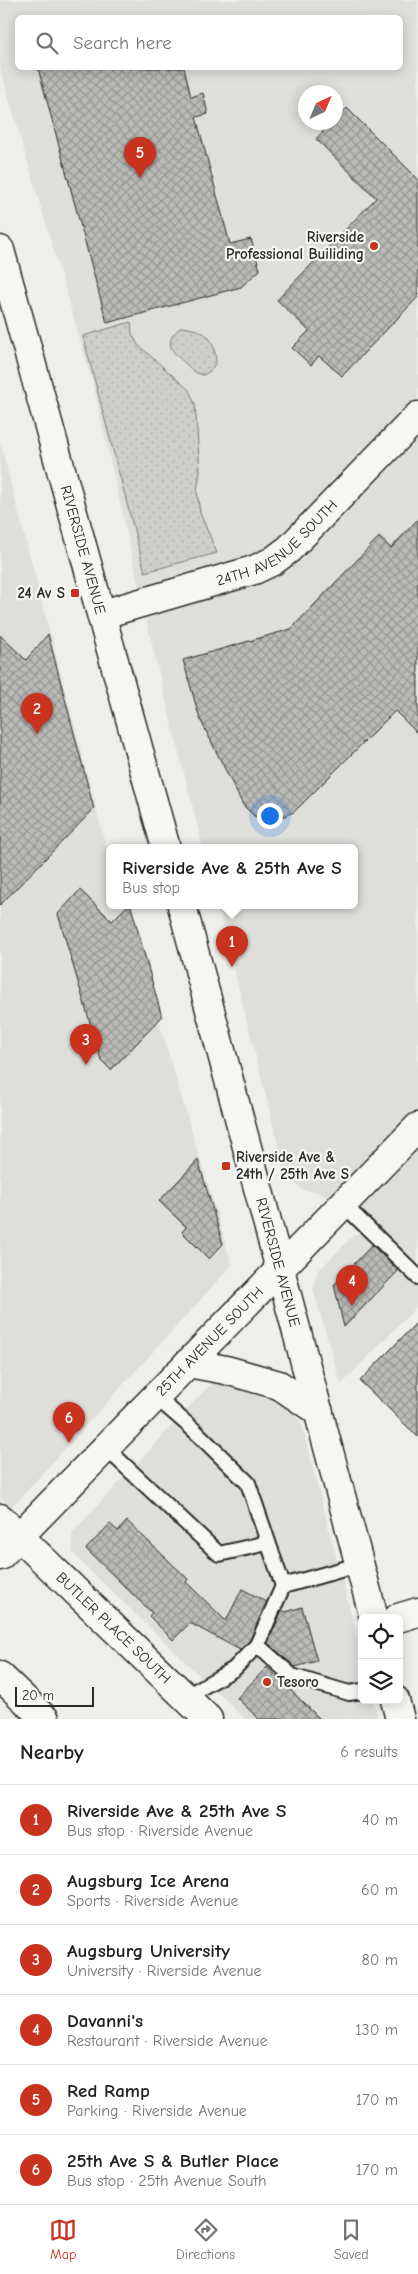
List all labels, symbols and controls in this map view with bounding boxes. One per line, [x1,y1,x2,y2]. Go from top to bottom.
search box [15,15,403,70]
icon: search [33,29,61,57]
text: Search here [73,32,172,54]
north arrow [298,85,343,130]
pin: 5 [124,137,156,178]
place label: Riverside Professional Builiding [226,228,364,263]
marker: Riverside Professional Builiding [368,240,380,252]
street label: RIVERSIDE AVENUE [57,483,110,616]
street label: 24TH AVENUE SOUTH [214,496,341,590]
place label: 24 Av S [17,584,65,602]
marker: 24 Av S [69,587,81,599]
pin: 2 [21,693,53,734]
your location [257,803,283,829]
popup [106,844,358,909]
text: Riverside Ave & 25th Ave S [122,857,342,879]
text: Bus stop [122,879,180,897]
pin: 1 [216,926,248,967]
pin: 3 [70,1024,102,1065]
place label: Riverside Ave & 24th / 25th Ave S [236,1148,349,1183]
marker: Riverside Ave & 24th / 25th Ave S [220,1160,232,1172]
street label: RIVERSIDE AVENUE [252,1196,304,1329]
pin: 4 [336,1265,368,1306]
street label: 25TH AVENUE SOUTH [152,1283,267,1400]
pin: 6 [53,1402,85,1443]
street label: BUTLER PLACE SOUTH [52,1568,175,1687]
map controls [358,1614,403,1704]
button: locate [358,1614,403,1659]
button: layers [358,1659,403,1704]
place label: Tesoro [277,1673,319,1691]
marker: Tesoro [261,1676,273,1688]
scale bar [15,1684,94,1707]
text: 20 m [22,1687,54,1704]
text: Nearby [20,1740,84,1764]
text: 6 results [340,1743,398,1761]
text: Riverside Ave & 25th Ave S [67,1800,286,1822]
text: 1 [33,1811,39,1829]
text: 40 m [362,1811,398,1829]
text: Bus stop · Riverside Avenue [67,1822,253,1840]
text: Augsburg Ice Arena [67,1870,230,1892]
text: 2 [32,1881,40,1899]
text: 60 m [361,1881,398,1899]
text: Sports · Riverside Avenue [67,1892,239,1910]
text: Augsburg University [67,1940,230,1962]
text: 3 [32,1951,40,1969]
text: 80 m [361,1951,398,1969]
text: University · Riverside Avenue [67,1962,262,1980]
text: Davanni's [67,2010,143,2032]
text: 4 [32,2021,40,2039]
text: 130 m [355,2021,398,2039]
text: Restaurant · Riverside Avenue [67,2032,268,2050]
text: Red Ramp [67,2080,150,2102]
text: 5 [32,2091,40,2109]
text: 170 m [356,2091,398,2109]
text: Parking · Riverside Avenue [67,2102,247,2120]
text: 25th Ave S & Butler Place [67,2150,279,2172]
text: 6 [32,2161,40,2179]
text: 170 m [356,2161,398,2179]
text: Bus stop · 25th Avenue South [67,2172,267,2190]
tab: Map [49,2216,77,2263]
tab: Directions [176,2216,235,2263]
tab: Saved [334,2216,369,2263]

